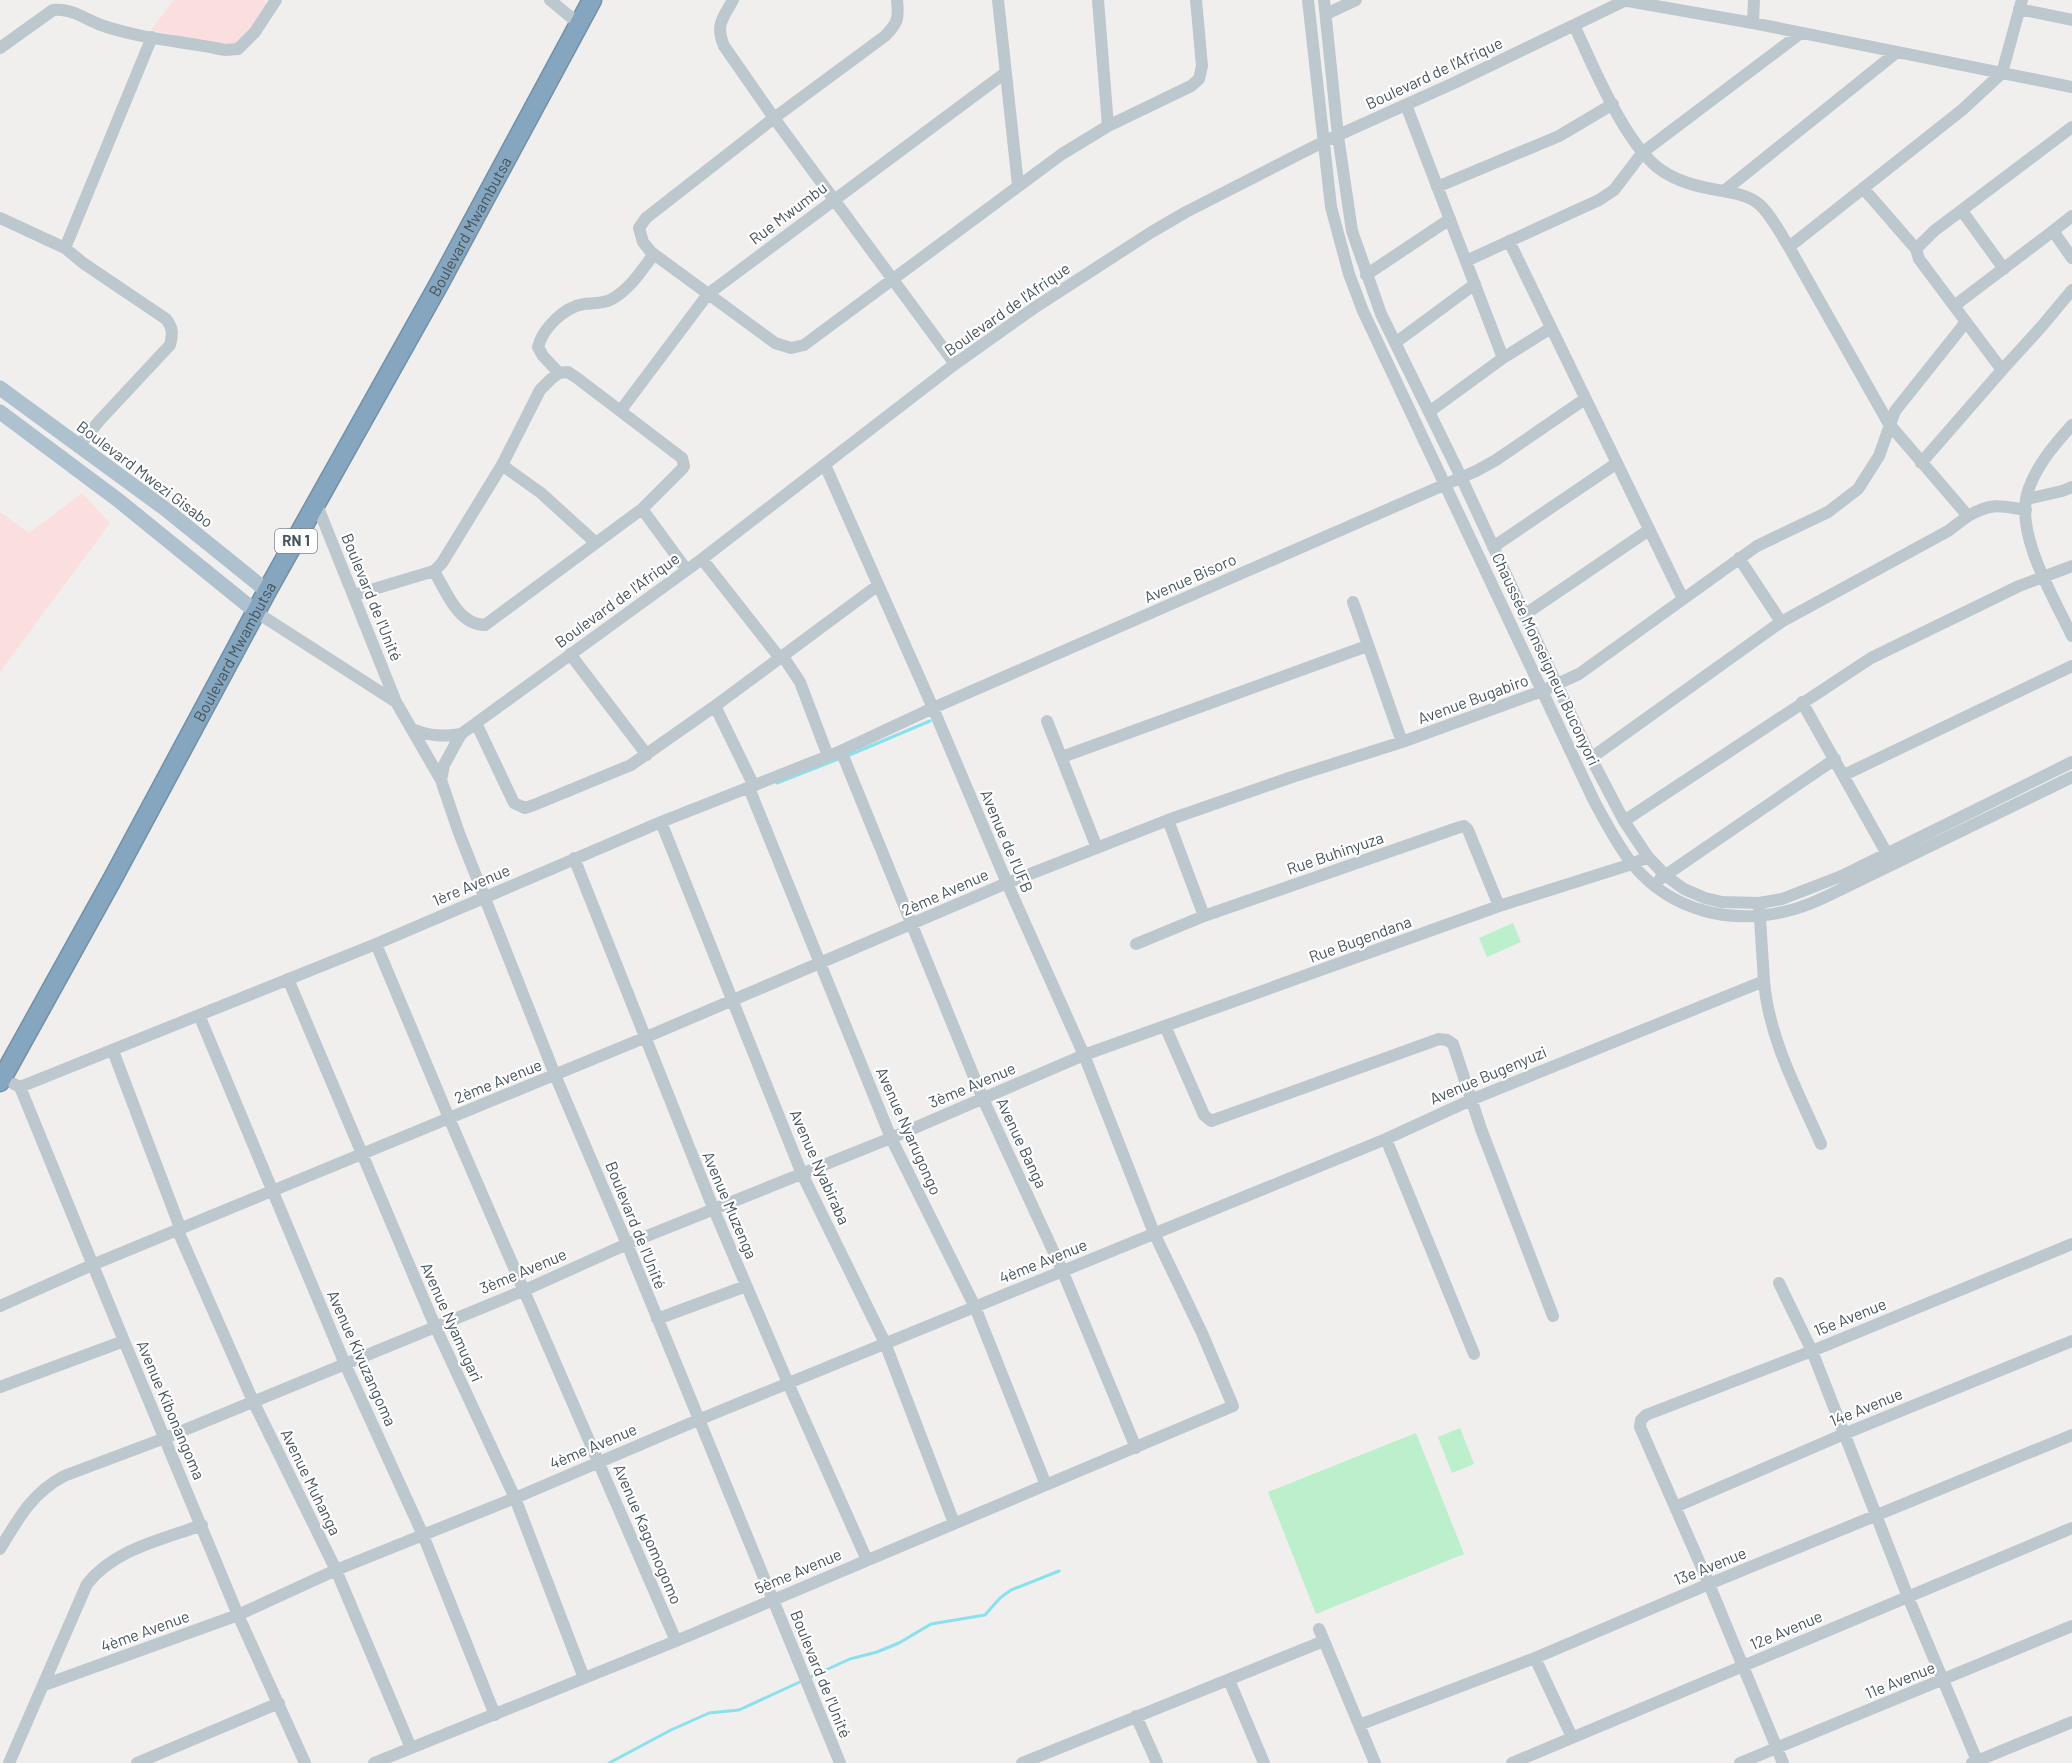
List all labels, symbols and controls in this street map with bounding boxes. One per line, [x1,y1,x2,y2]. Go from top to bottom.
street label: Boulevard de l'Afrique [1362,32,1505,113]
street label: Boulevard Mwambutsa [424,153,515,300]
street label: Rue Mwumbu [745,177,830,248]
street label: Boulevard de l'Afrique [940,258,1073,359]
street label: Boulevard Mwezi Gisabo [74,416,217,531]
road number: RN 1 [275,529,317,553]
street label: Boulevard de l'Unité [338,530,407,663]
street label: Boulevard de l'Afrique [551,548,683,651]
street label: Avenue Bisoro [1141,549,1239,606]
street label: Chaussée Monseigneur Buconyori [1489,549,1604,768]
street label: Boulevard Mwambutsa [189,578,279,725]
street label: Avenue Bugabiro [1415,670,1531,727]
street label: Avenue de l'UFB [977,787,1038,895]
street label: Rue Buhinyuza [1284,827,1386,878]
street label: 1ère Avenue [429,860,512,909]
street label: 2ème Avenue [899,864,991,919]
street label: Rue Bugendana [1306,911,1414,966]
street label: Avenue Bugenyuzi [1426,1041,1549,1108]
street label: 2ème Avenue [451,1054,544,1107]
street label: 3ème Avenue [926,1058,1018,1111]
street label: Avenue Nyarugongo [873,1064,946,1198]
street label: Avenue Banga [993,1095,1052,1191]
street label: Avenue Nyabiraba [787,1106,854,1227]
street label: Avenue Muzenga [699,1148,762,1261]
street label: Boulevard de l'Unité [602,1158,671,1291]
street label: 4ème Avenue [996,1234,1090,1287]
street label: 3ème Avenue [477,1244,569,1297]
street label: Avenue Nyamugari [418,1259,487,1384]
street label: Avenue Kivuzangoma [324,1287,401,1429]
street label: 15e Avenue [1811,1293,1889,1340]
street label: Avenue Kibonangoma [134,1337,209,1482]
street label: 14e Avenue [1827,1383,1905,1430]
street label: 4ème Avenue [546,1419,639,1472]
street label: Avenue Muhanga [277,1425,345,1538]
street label: Avenue Kagomogomo [610,1461,687,1607]
street label: 13e Avenue [1671,1542,1749,1589]
street label: 5ème Avenue [752,1544,844,1597]
street label: 4ème Avenue [98,1606,192,1655]
street label: 12e Avenue [1747,1606,1825,1653]
street label: Boulevard de l'Unité [787,1607,856,1740]
street label: 11e Avenue [1862,1657,1938,1702]

